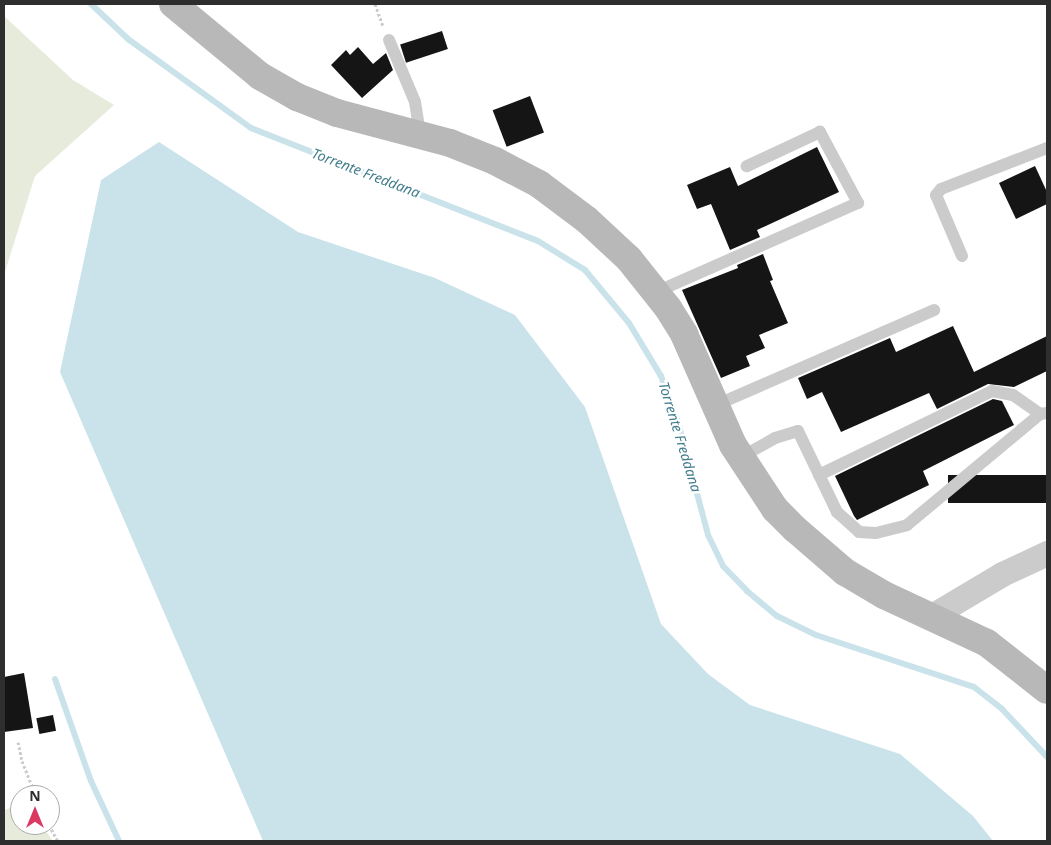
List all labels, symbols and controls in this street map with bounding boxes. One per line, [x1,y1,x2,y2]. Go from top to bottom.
water label: Torrente Freddana [310,145,422,201]
water label: Torrente Freddana [655,380,705,494]
north arrow [10,785,60,835]
text: N [29,786,41,805]

